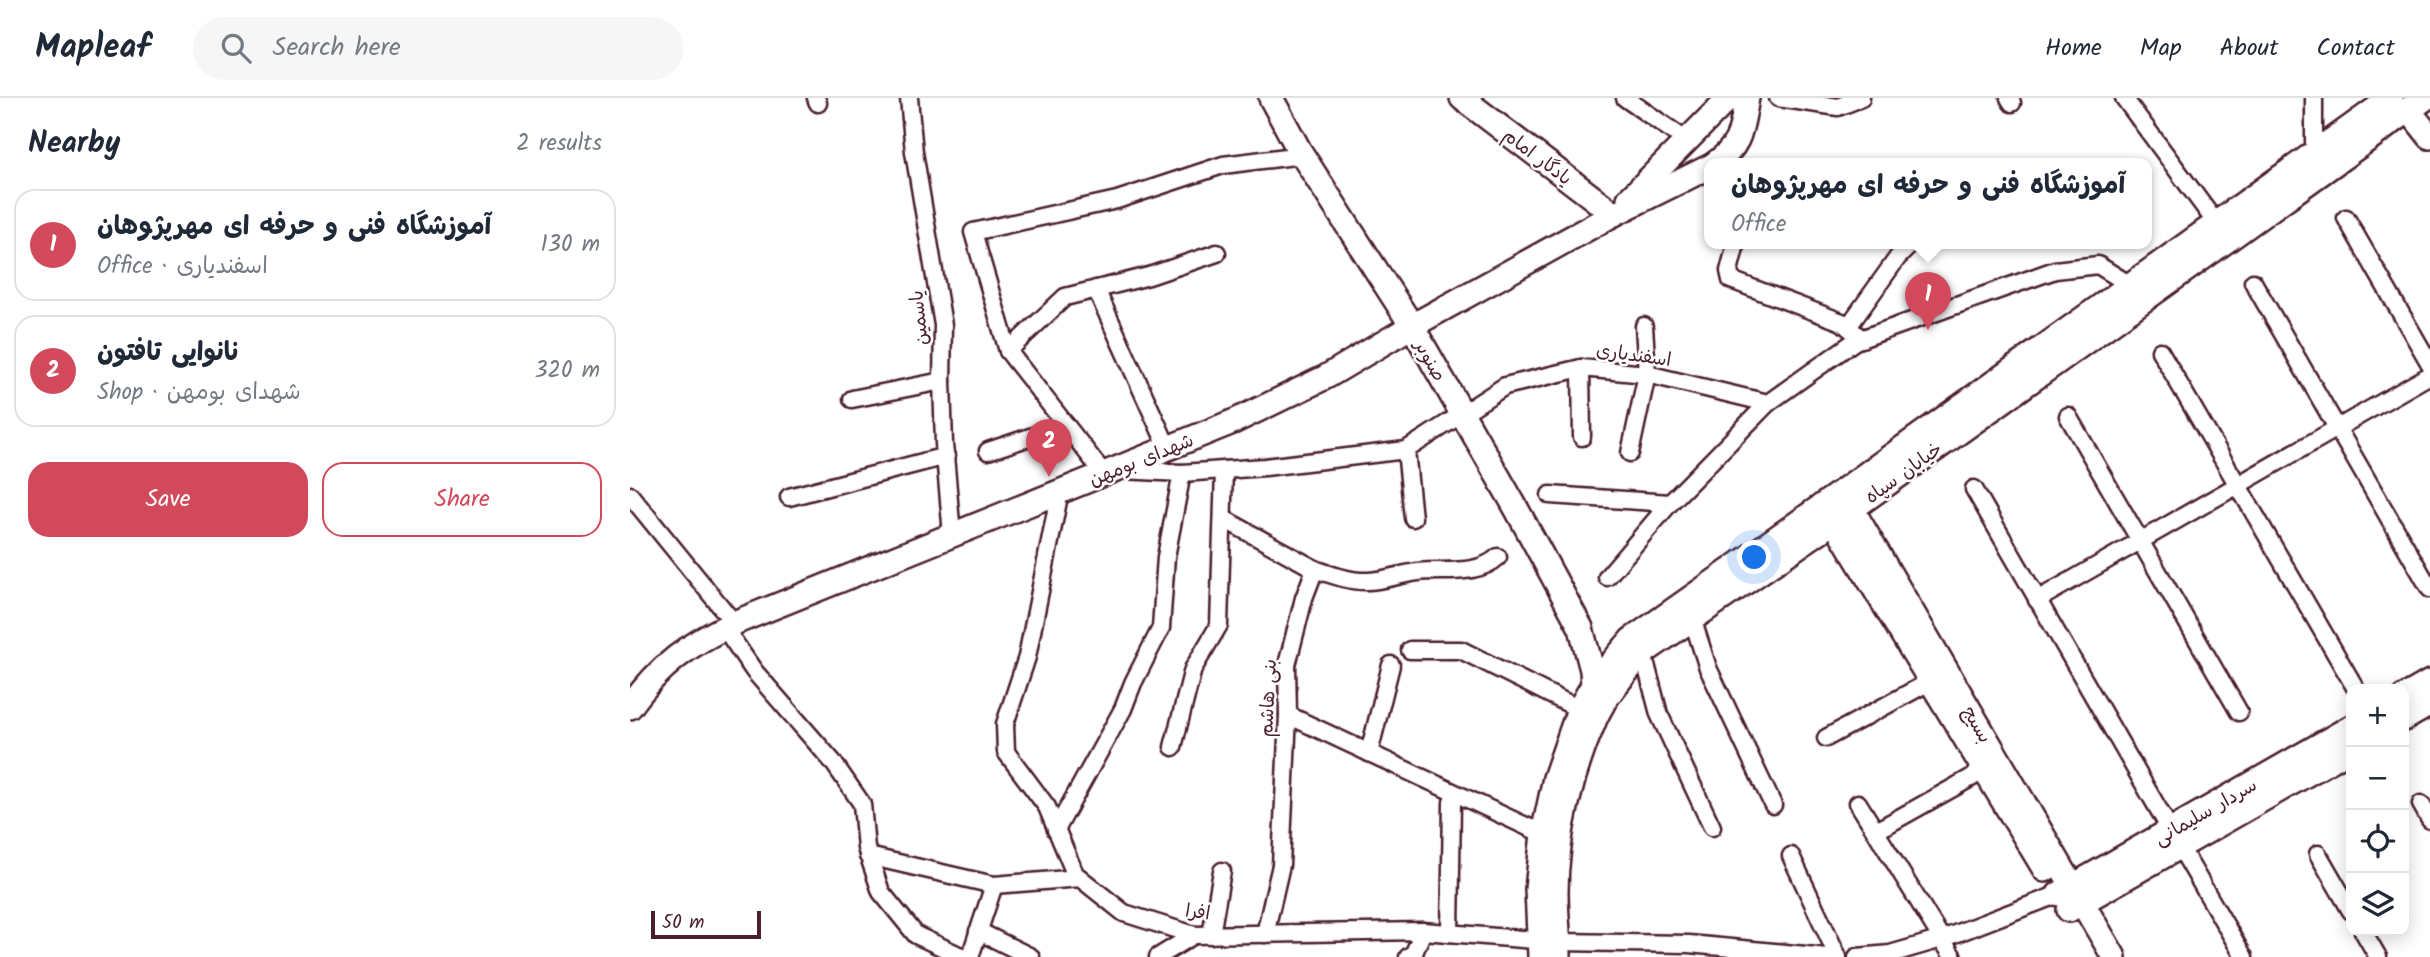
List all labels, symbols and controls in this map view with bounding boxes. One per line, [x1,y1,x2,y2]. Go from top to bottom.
search box [193,17,683,80]
text: Mapleaf [35,22,151,75]
text: Search here [273,27,401,69]
icon: search [217,29,255,67]
text: Home [2045,29,2102,68]
text: Map [2140,29,2182,68]
text: About [2220,29,2278,68]
text: Contact [2316,29,2395,68]
text: Nearby [28,120,120,168]
street label: یادگار امام [1496,121,1578,194]
text: 2 results [516,126,602,162]
popup [1704,158,2152,249]
text: آموزشگاه فنی و حرفه ای مهرپژوهان [1731,165,2125,207]
text: آموزشگاه فنی و حرفه ای مهرپژوهان [97,206,491,248]
text: Office [1731,207,1786,243]
text: 1 [50,227,56,263]
text: 130 m [541,227,600,263]
text: Office · اسفندیاری [97,249,268,285]
pin: 1 [1905,272,1951,330]
street label: یاسمین [902,289,938,347]
text: نانوایی تافتون [97,332,241,374]
street label: صنوبر [1404,333,1453,387]
street label: اسفندیاری [1594,336,1673,376]
text: 2 [46,353,60,389]
text: 320 m [534,353,600,389]
text: Shop · شهدای بومهن [97,375,301,411]
pin: 2 [1026,419,1072,477]
street label: شهدای بومهن [1085,426,1199,495]
street label: خیابان سپاه [1859,435,1949,512]
button: Save [28,462,308,537]
button: Share [322,462,602,537]
your location [1737,540,1771,574]
street label: بنی هاشم [1252,658,1286,738]
map controls [2346,684,2409,936]
button: + [2346,684,2409,747]
street label: بسیج [1954,701,1999,749]
button: − [2346,747,2409,810]
street label: سردار سلیمانی [2149,771,2263,854]
button: locate [2346,810,2409,873]
button: layers [2346,873,2409,936]
street label: افرا [1183,896,1212,930]
scale bar [651,908,761,940]
text: 50 m [662,908,704,938]

